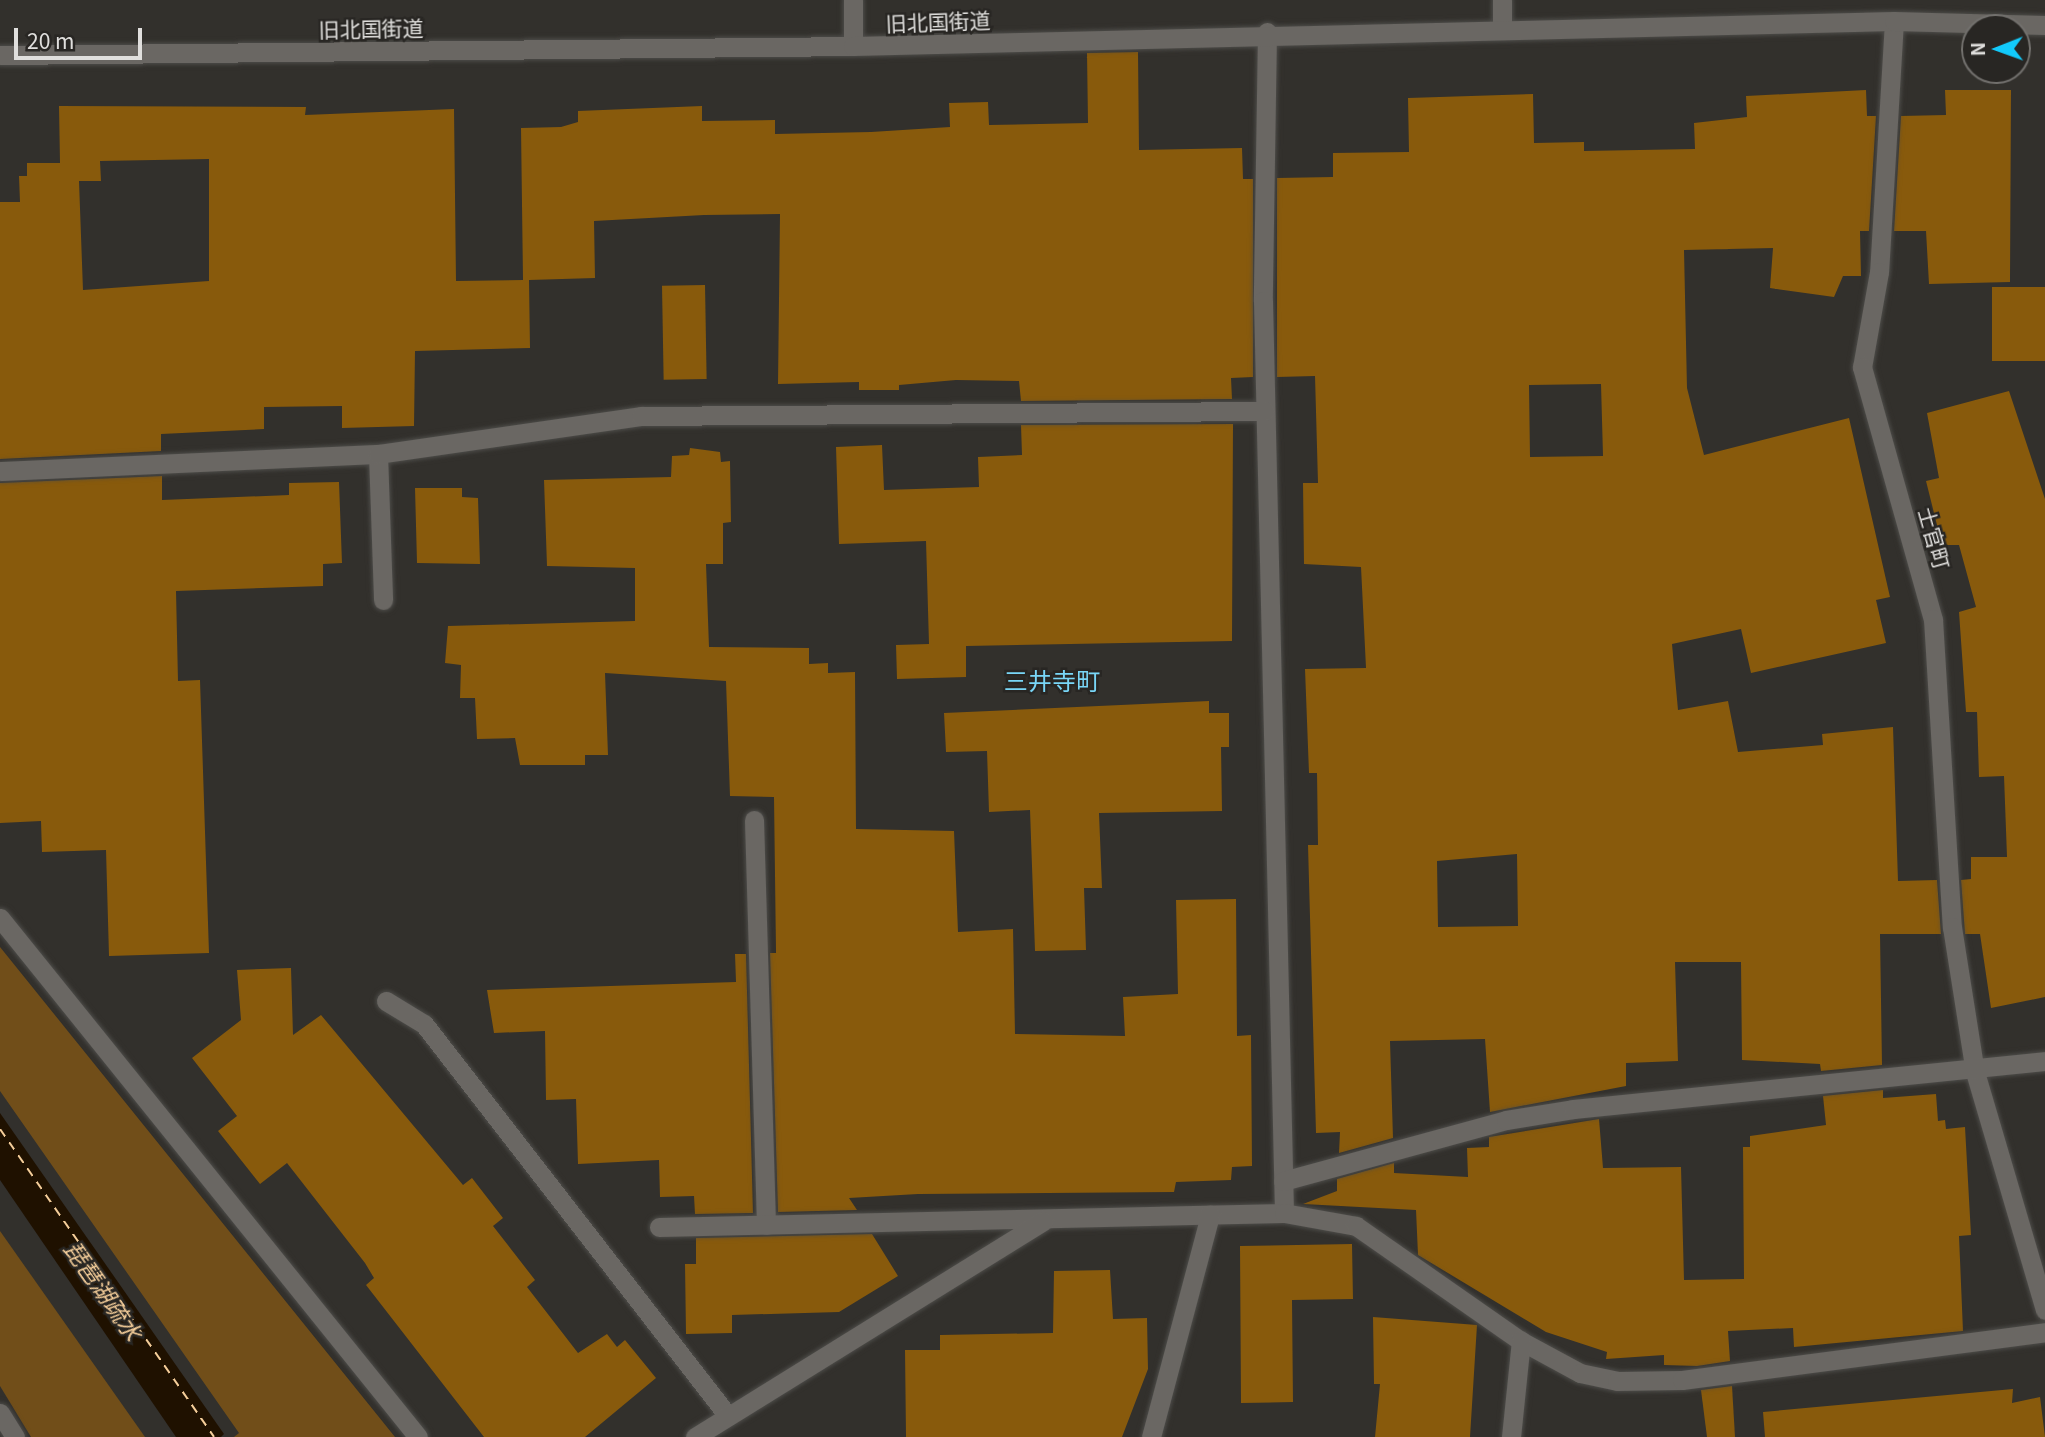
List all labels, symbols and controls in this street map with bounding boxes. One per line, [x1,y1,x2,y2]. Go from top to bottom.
street label: 旧北国街道 [885,7,991,35]
scale bar [18,14,145,58]
street label: 旧北国街道 [318,14,424,42]
north arrow [1961,14,2031,84]
text: 20 m [27,25,74,55]
text: N [1963,42,1990,57]
street label: 士官町 [1914,504,1956,572]
district label: 三井寺町 [1004,666,1100,694]
water label: 琵琶湖疏水 [60,1235,148,1345]

